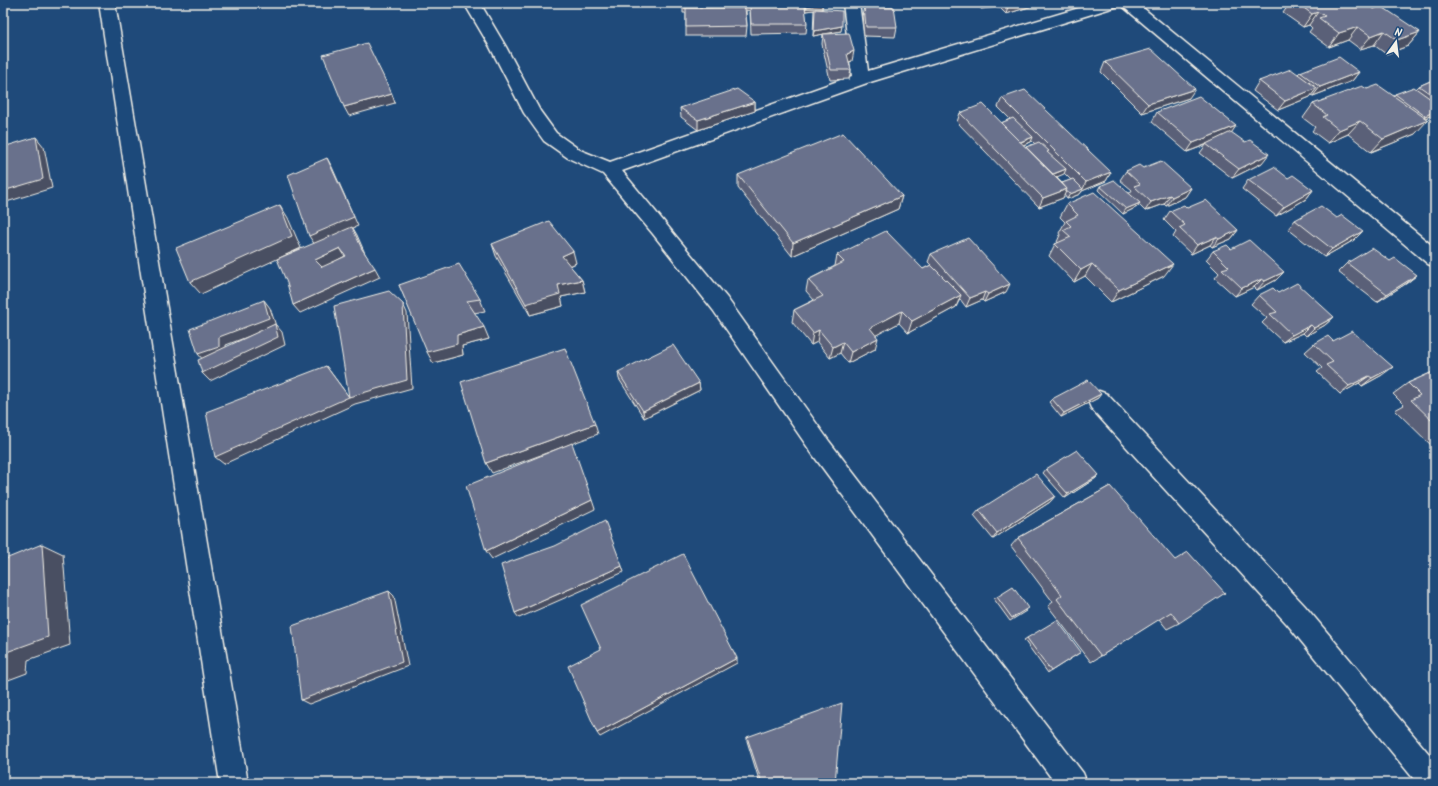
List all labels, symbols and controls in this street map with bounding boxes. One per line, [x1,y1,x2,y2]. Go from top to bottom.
north arrow [1376,22,1416,62]
text: N [1393,24,1404,43]

